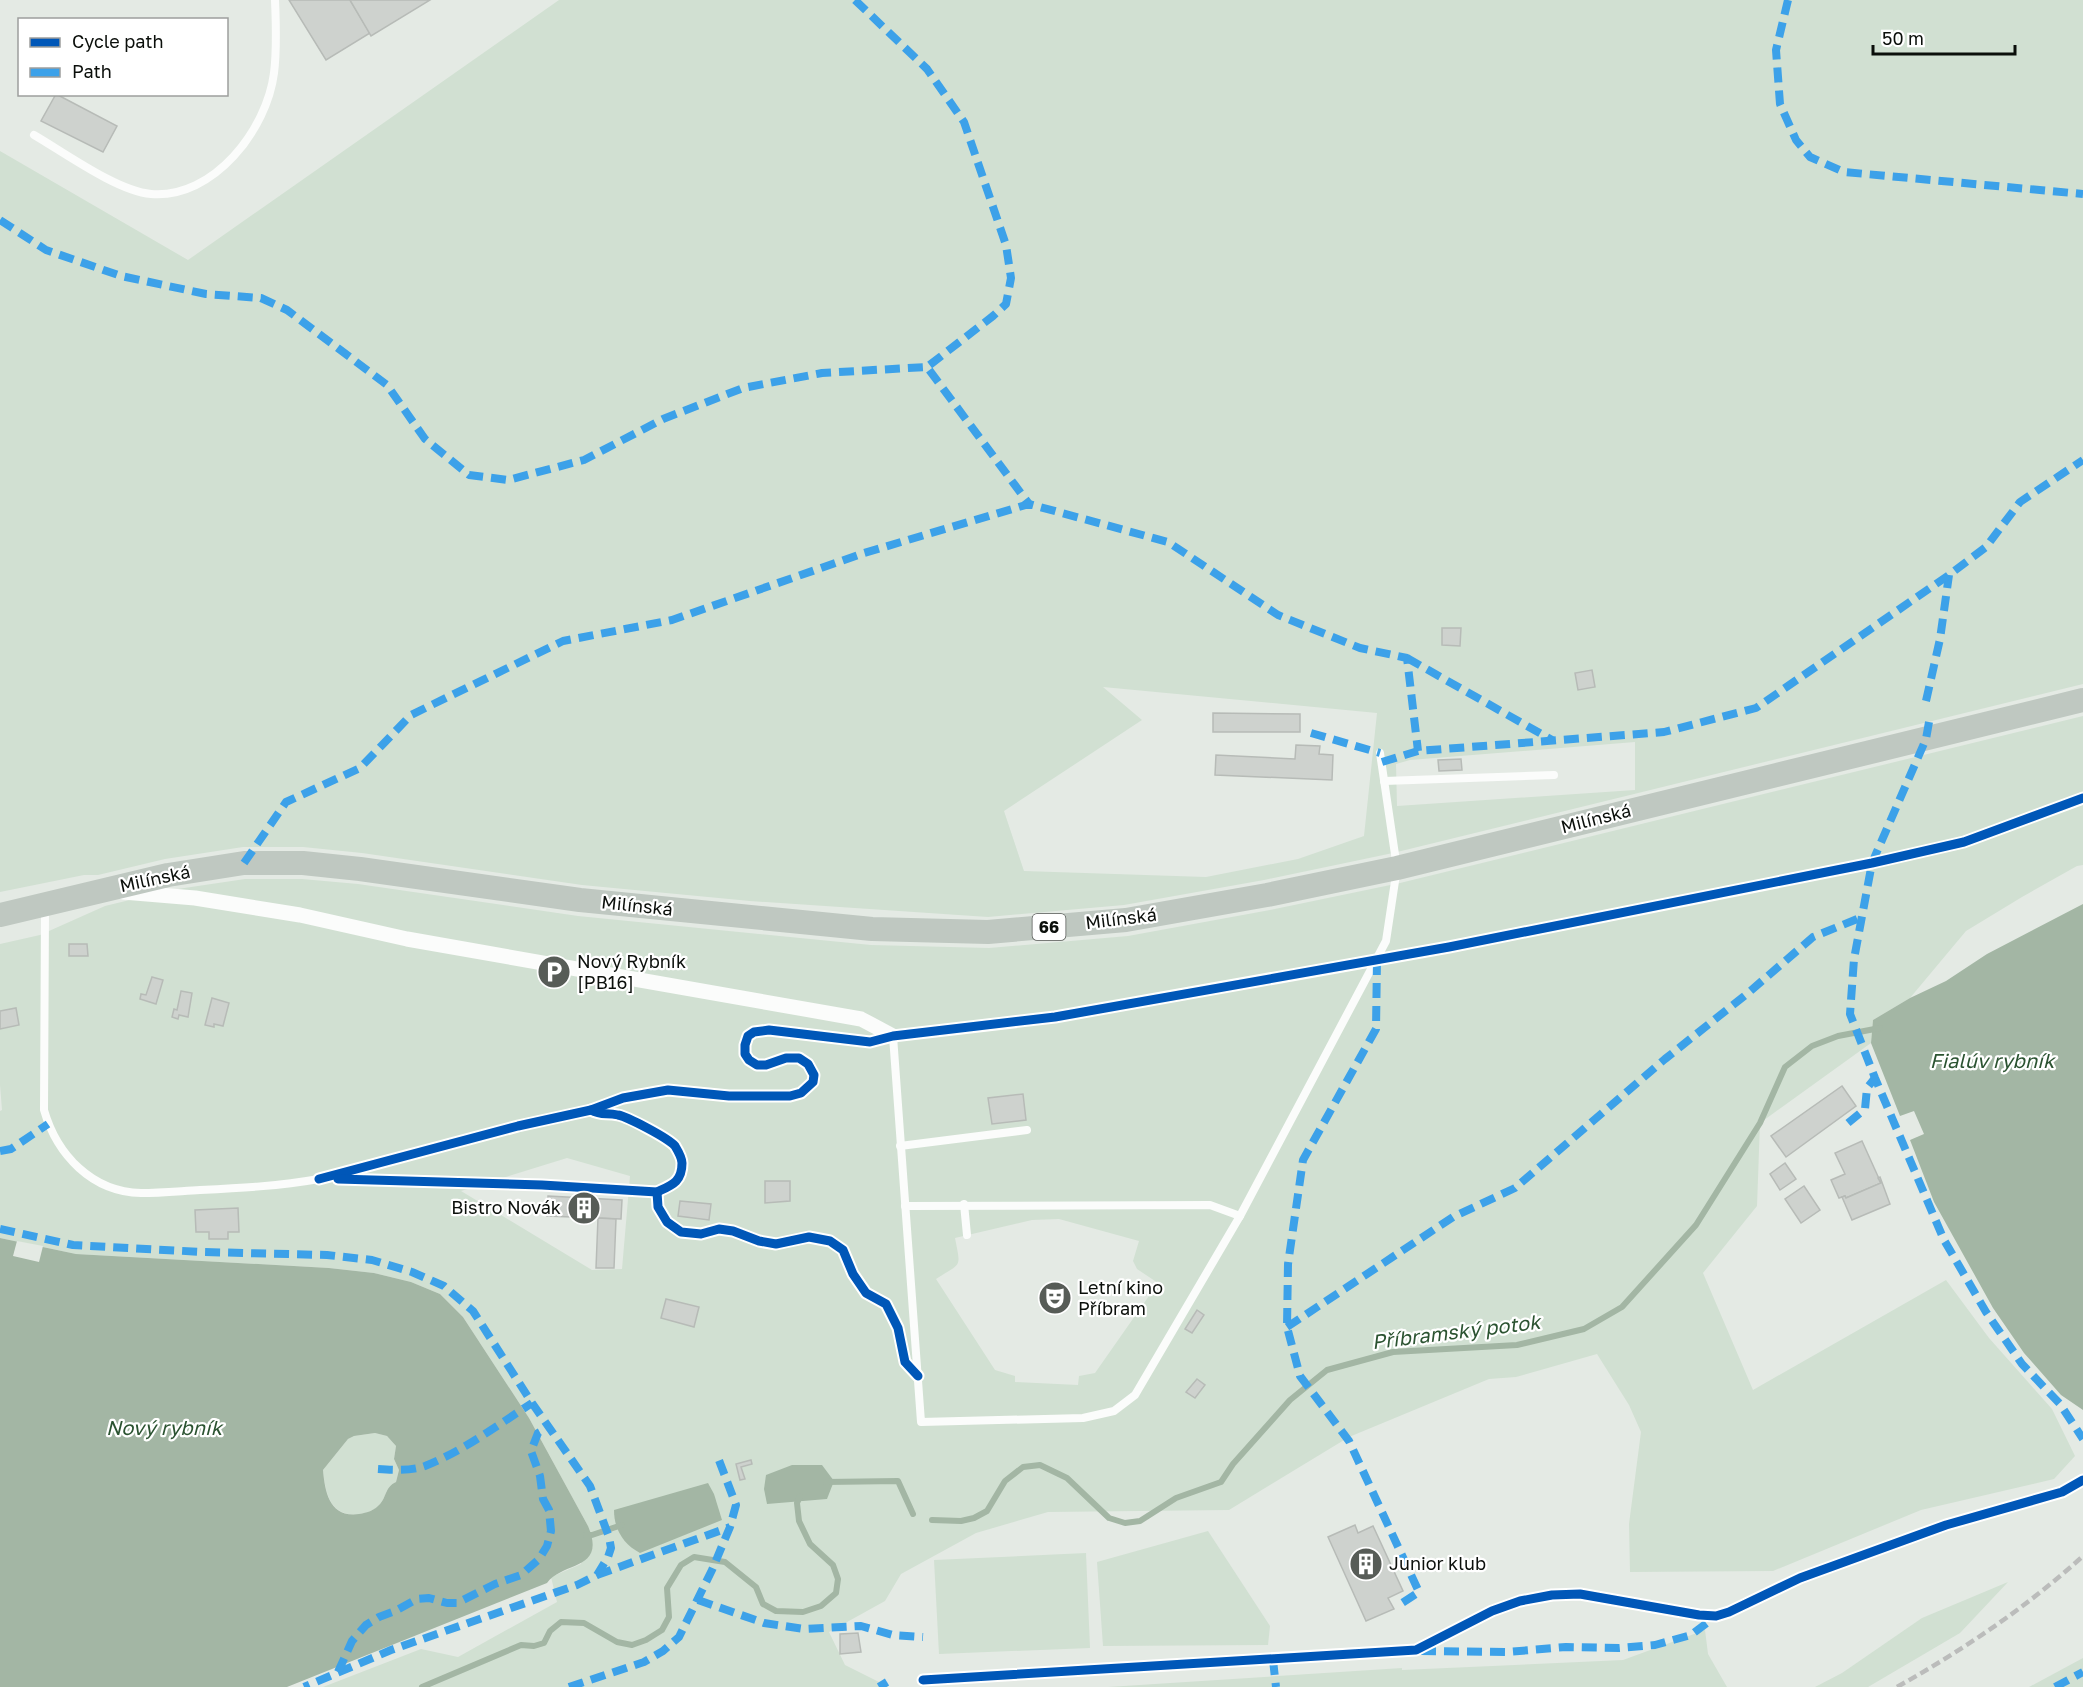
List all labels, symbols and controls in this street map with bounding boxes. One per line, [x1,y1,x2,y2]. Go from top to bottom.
legend [18,18,228,96]
scale bar [1873,18,2016,56]
text: 50 m [1882,27,1924,49]
text: Cycle path [72,30,164,52]
text: Path [72,60,112,82]
street label: Milínská [1558,799,1633,837]
street label: Milínská [117,860,192,896]
street label: Milínská [600,890,674,920]
street label: Milínská [1084,903,1158,933]
road number: 66 [1032,914,1066,940]
place label: Nový Rybník [PB16] [577,950,686,993]
parking icon: Nový Rybník [PB16] [536,954,572,990]
water label: Fialúv rybník [1930,1048,2057,1073]
building icon: Bistro Novák [566,1190,602,1226]
place label: Bistro Novák [451,1196,561,1218]
place label: Letní kino Příbram [1078,1276,1163,1319]
theatre icon: Letní kino Příbram [1037,1280,1073,1316]
water label: Příbramský potok [1370,1308,1544,1354]
water label: Nový rybník [106,1415,225,1440]
building icon: Junior klub [1348,1546,1384,1582]
place label: Junior klub [1389,1552,1486,1574]

